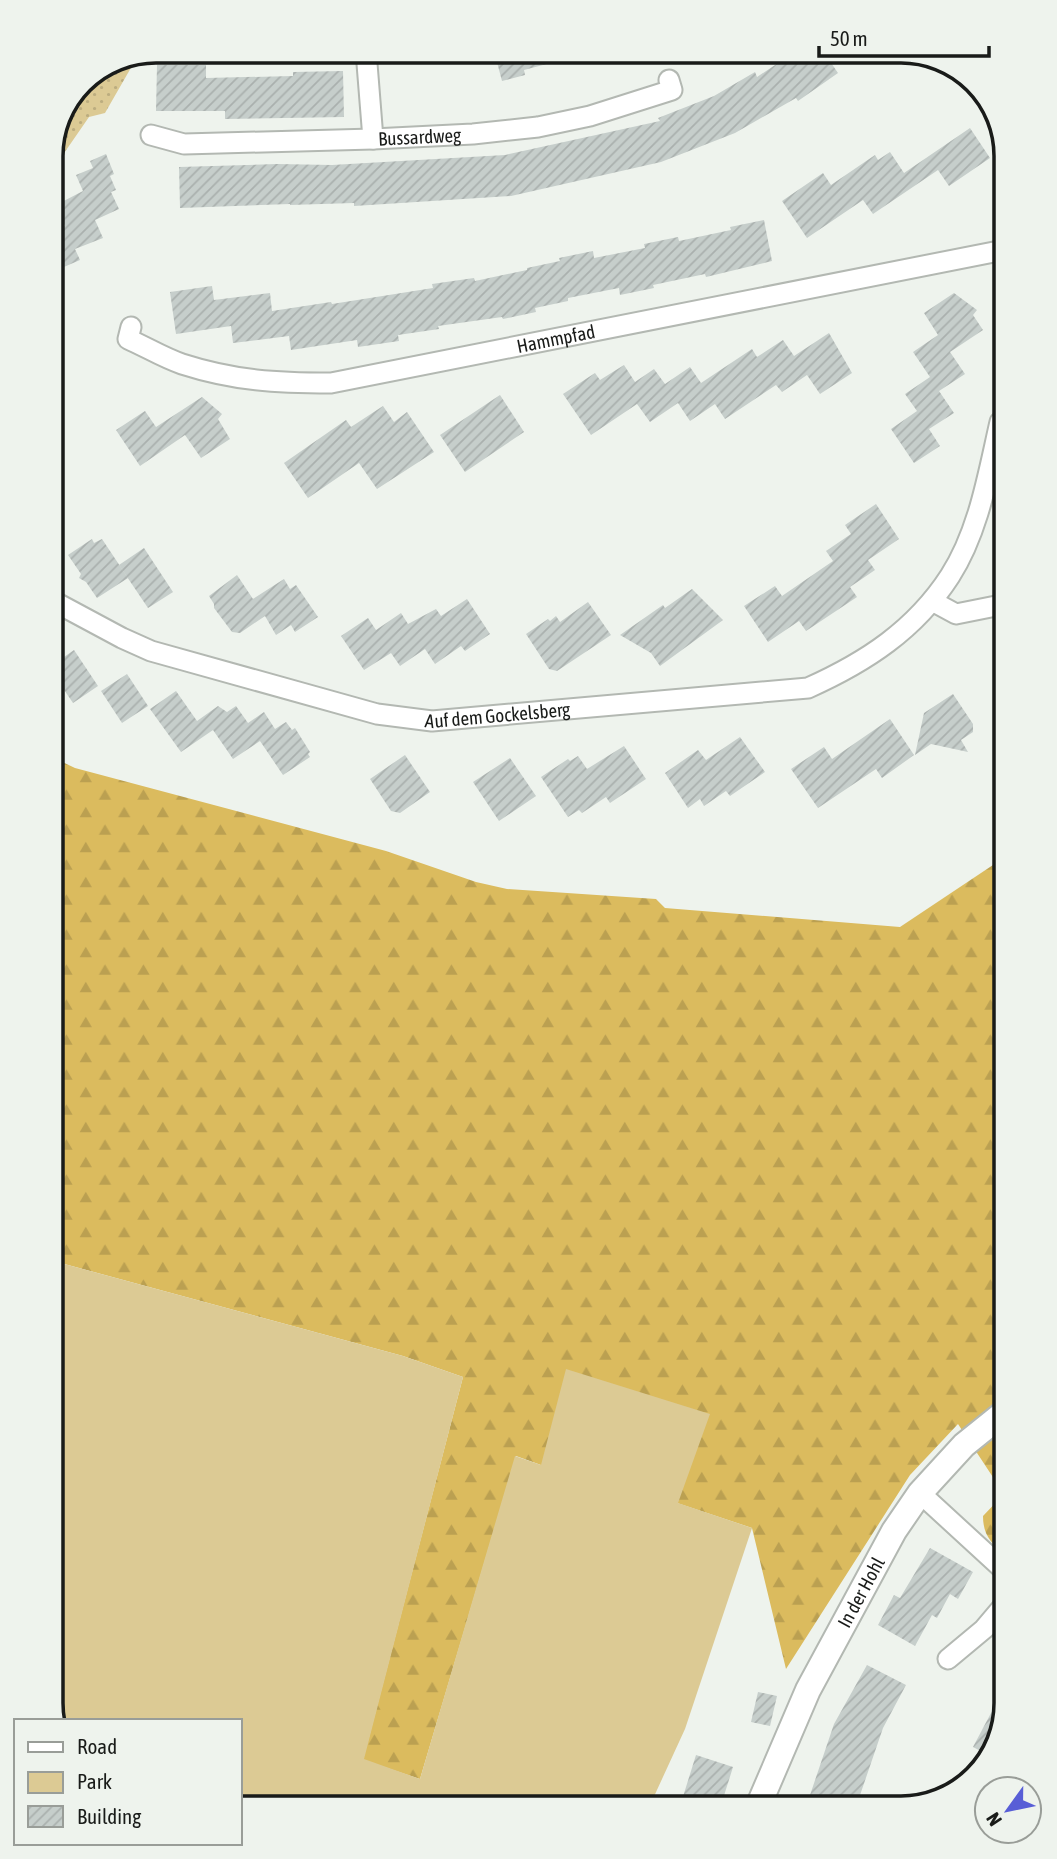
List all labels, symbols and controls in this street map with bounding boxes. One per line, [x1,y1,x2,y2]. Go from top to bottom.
scale bar [819,14,989,58]
text: 50 m [830,26,868,50]
street label: Bussardweg [378,124,463,150]
street label: Hammpfad [515,320,597,357]
street label: Auf dem Gockelsberg [424,698,572,732]
street label: In der Hohl [833,1553,889,1631]
legend [14,1719,242,1845]
text: Road [77,1734,117,1758]
text: Park [77,1769,112,1793]
north arrow [973,1775,1043,1845]
text: Building [77,1804,141,1828]
text: N [981,1809,1006,1830]

